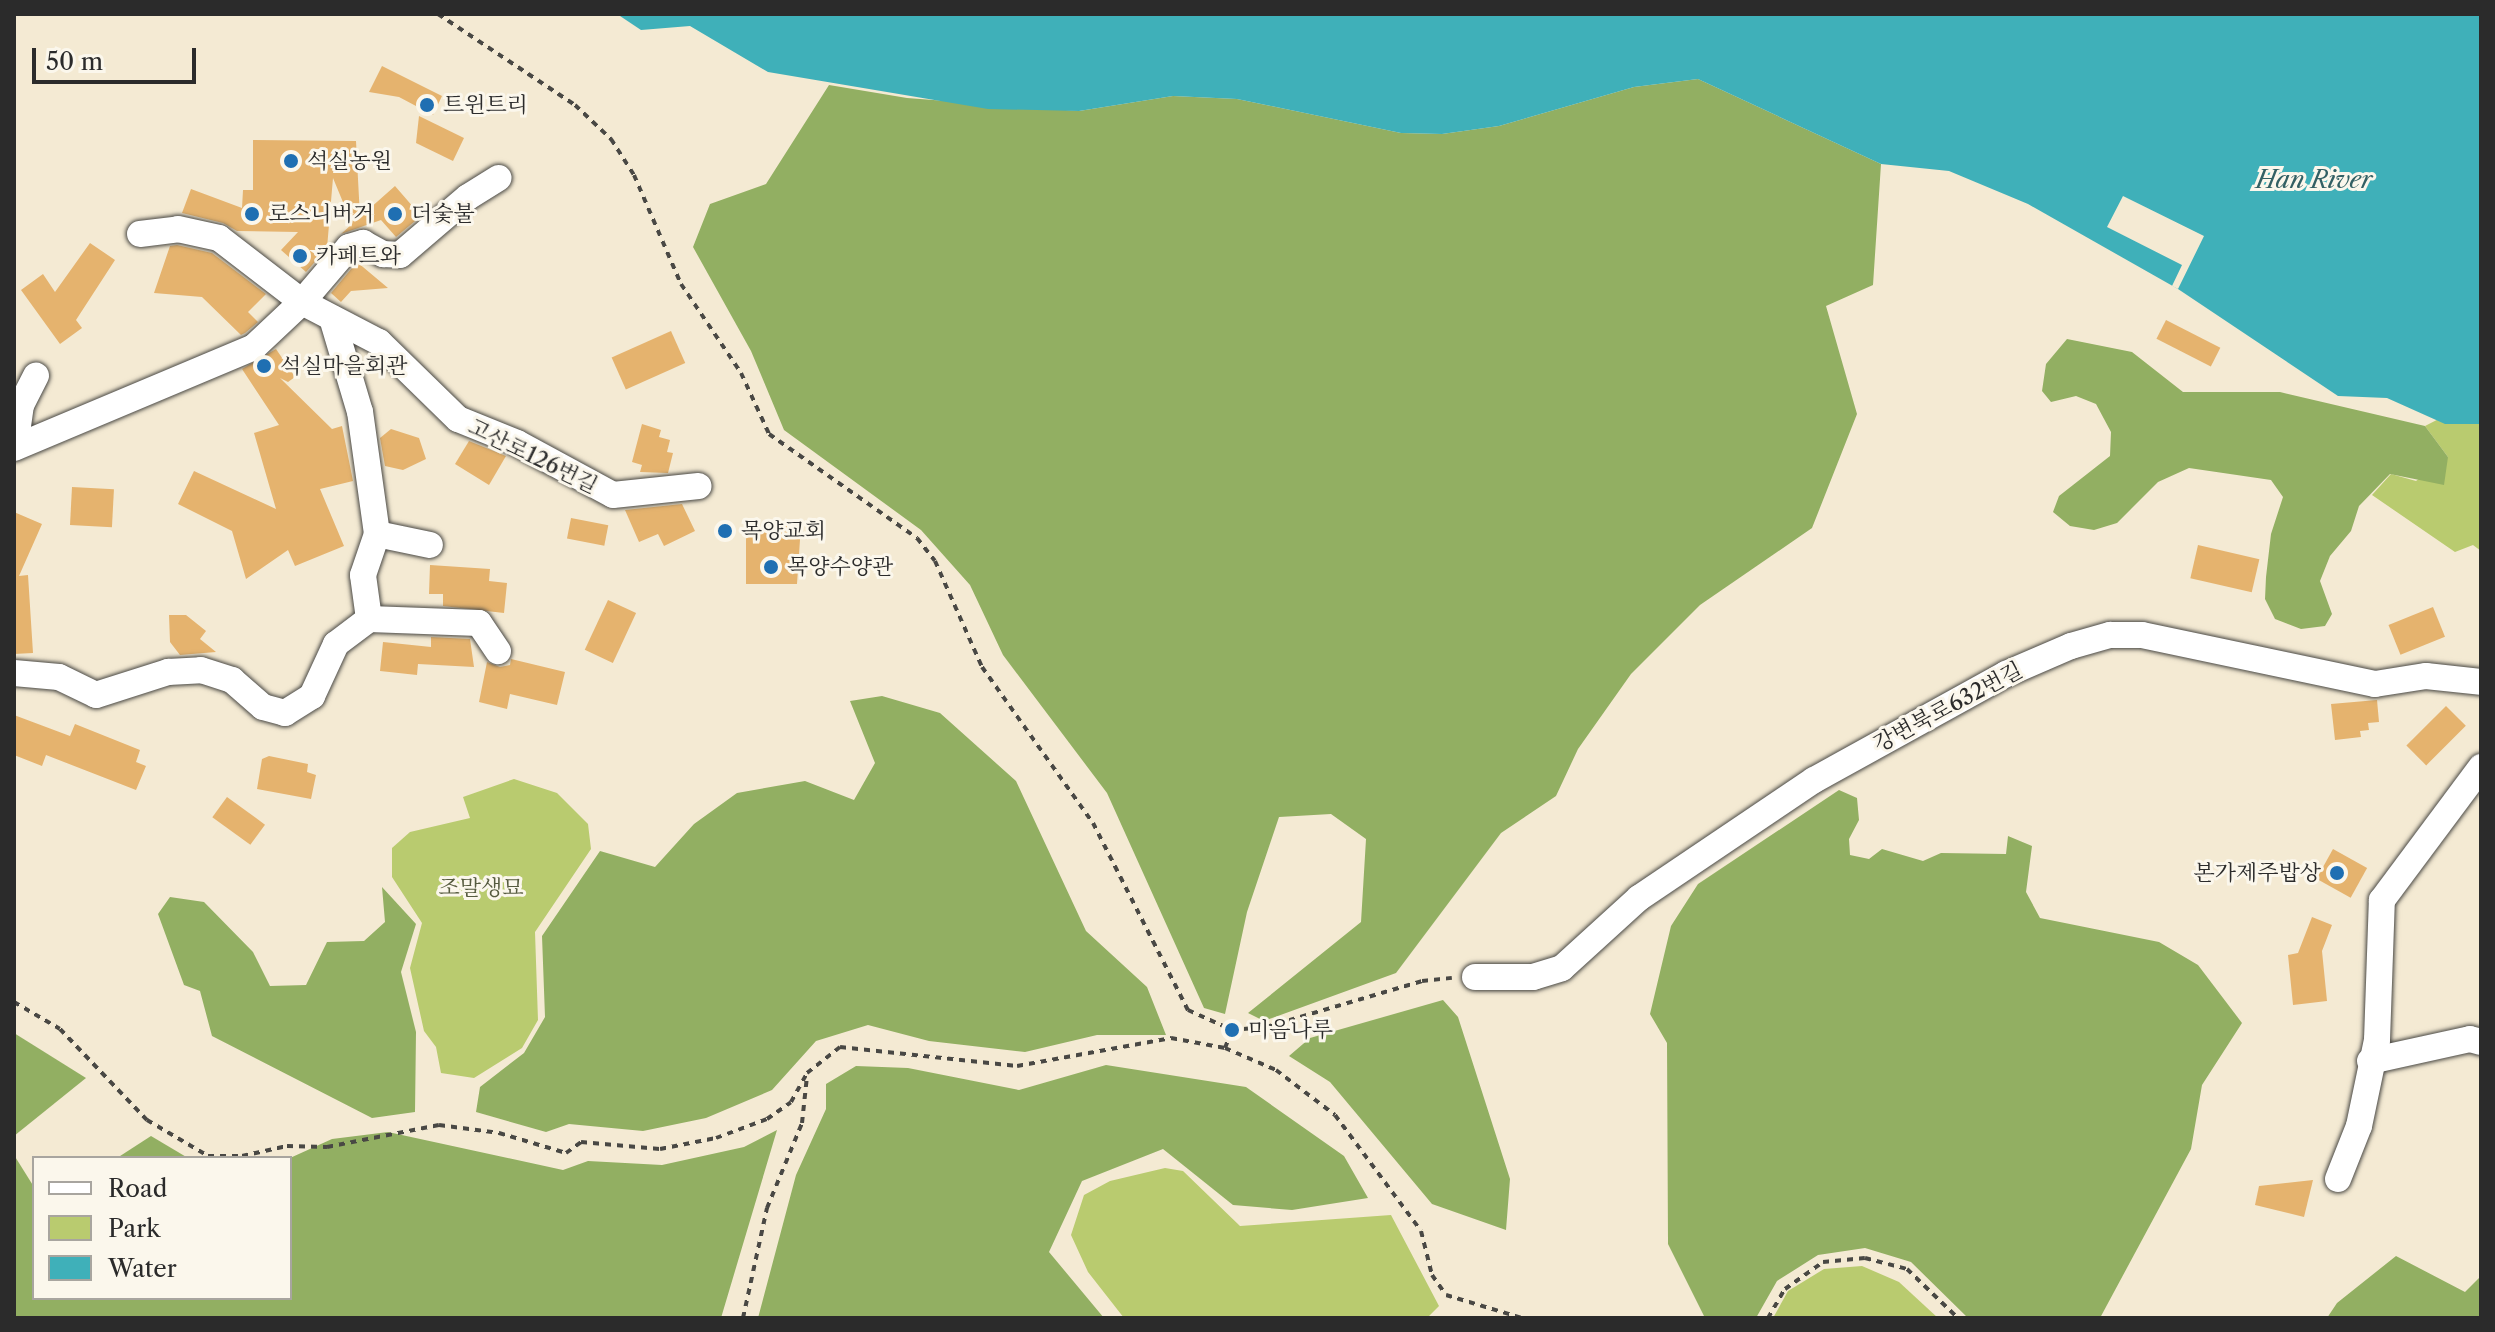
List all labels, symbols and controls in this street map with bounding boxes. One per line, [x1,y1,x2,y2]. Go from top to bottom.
scale bar [36,32,200,82]
text: 50 m [46,47,103,76]
place label: 트윈트리 [443,92,528,118]
marker: 트윈트리 [418,96,436,114]
place label: 석실농원 [307,148,392,174]
marker: 석실농원 [282,152,300,170]
water label: Han River [2256,166,2372,194]
place label: 로스니버거 [268,201,374,227]
place label: 더숯불 [411,201,475,227]
marker: 로스니버거 [243,205,261,223]
marker: 더숯불 [386,205,404,223]
place label: 카페트와 [316,243,401,269]
marker: 카페트와 [291,247,309,265]
place label: 석실마을회관 [280,353,408,379]
marker: 석실마을회관 [255,357,273,375]
street label: 고산로126번길 [464,413,602,499]
place label: 목양교회 [741,518,826,544]
marker: 목양교회 [716,522,734,540]
place label: 목양수양관 [787,554,893,580]
marker: 목양수양관 [762,558,780,576]
street label: 강변북로632번길 [1869,657,2027,757]
place label: 본가제주밥상 [2193,860,2321,886]
marker: 본가제주밥상 [2328,864,2346,882]
park label: 조말생묘 [438,875,524,901]
place label: 미음나루 [1248,1017,1333,1043]
marker: 미음나루 [1223,1021,1241,1039]
legend [32,1156,292,1300]
text: Road [108,1174,167,1203]
text: Park [108,1214,160,1243]
text: Water [108,1254,177,1283]

